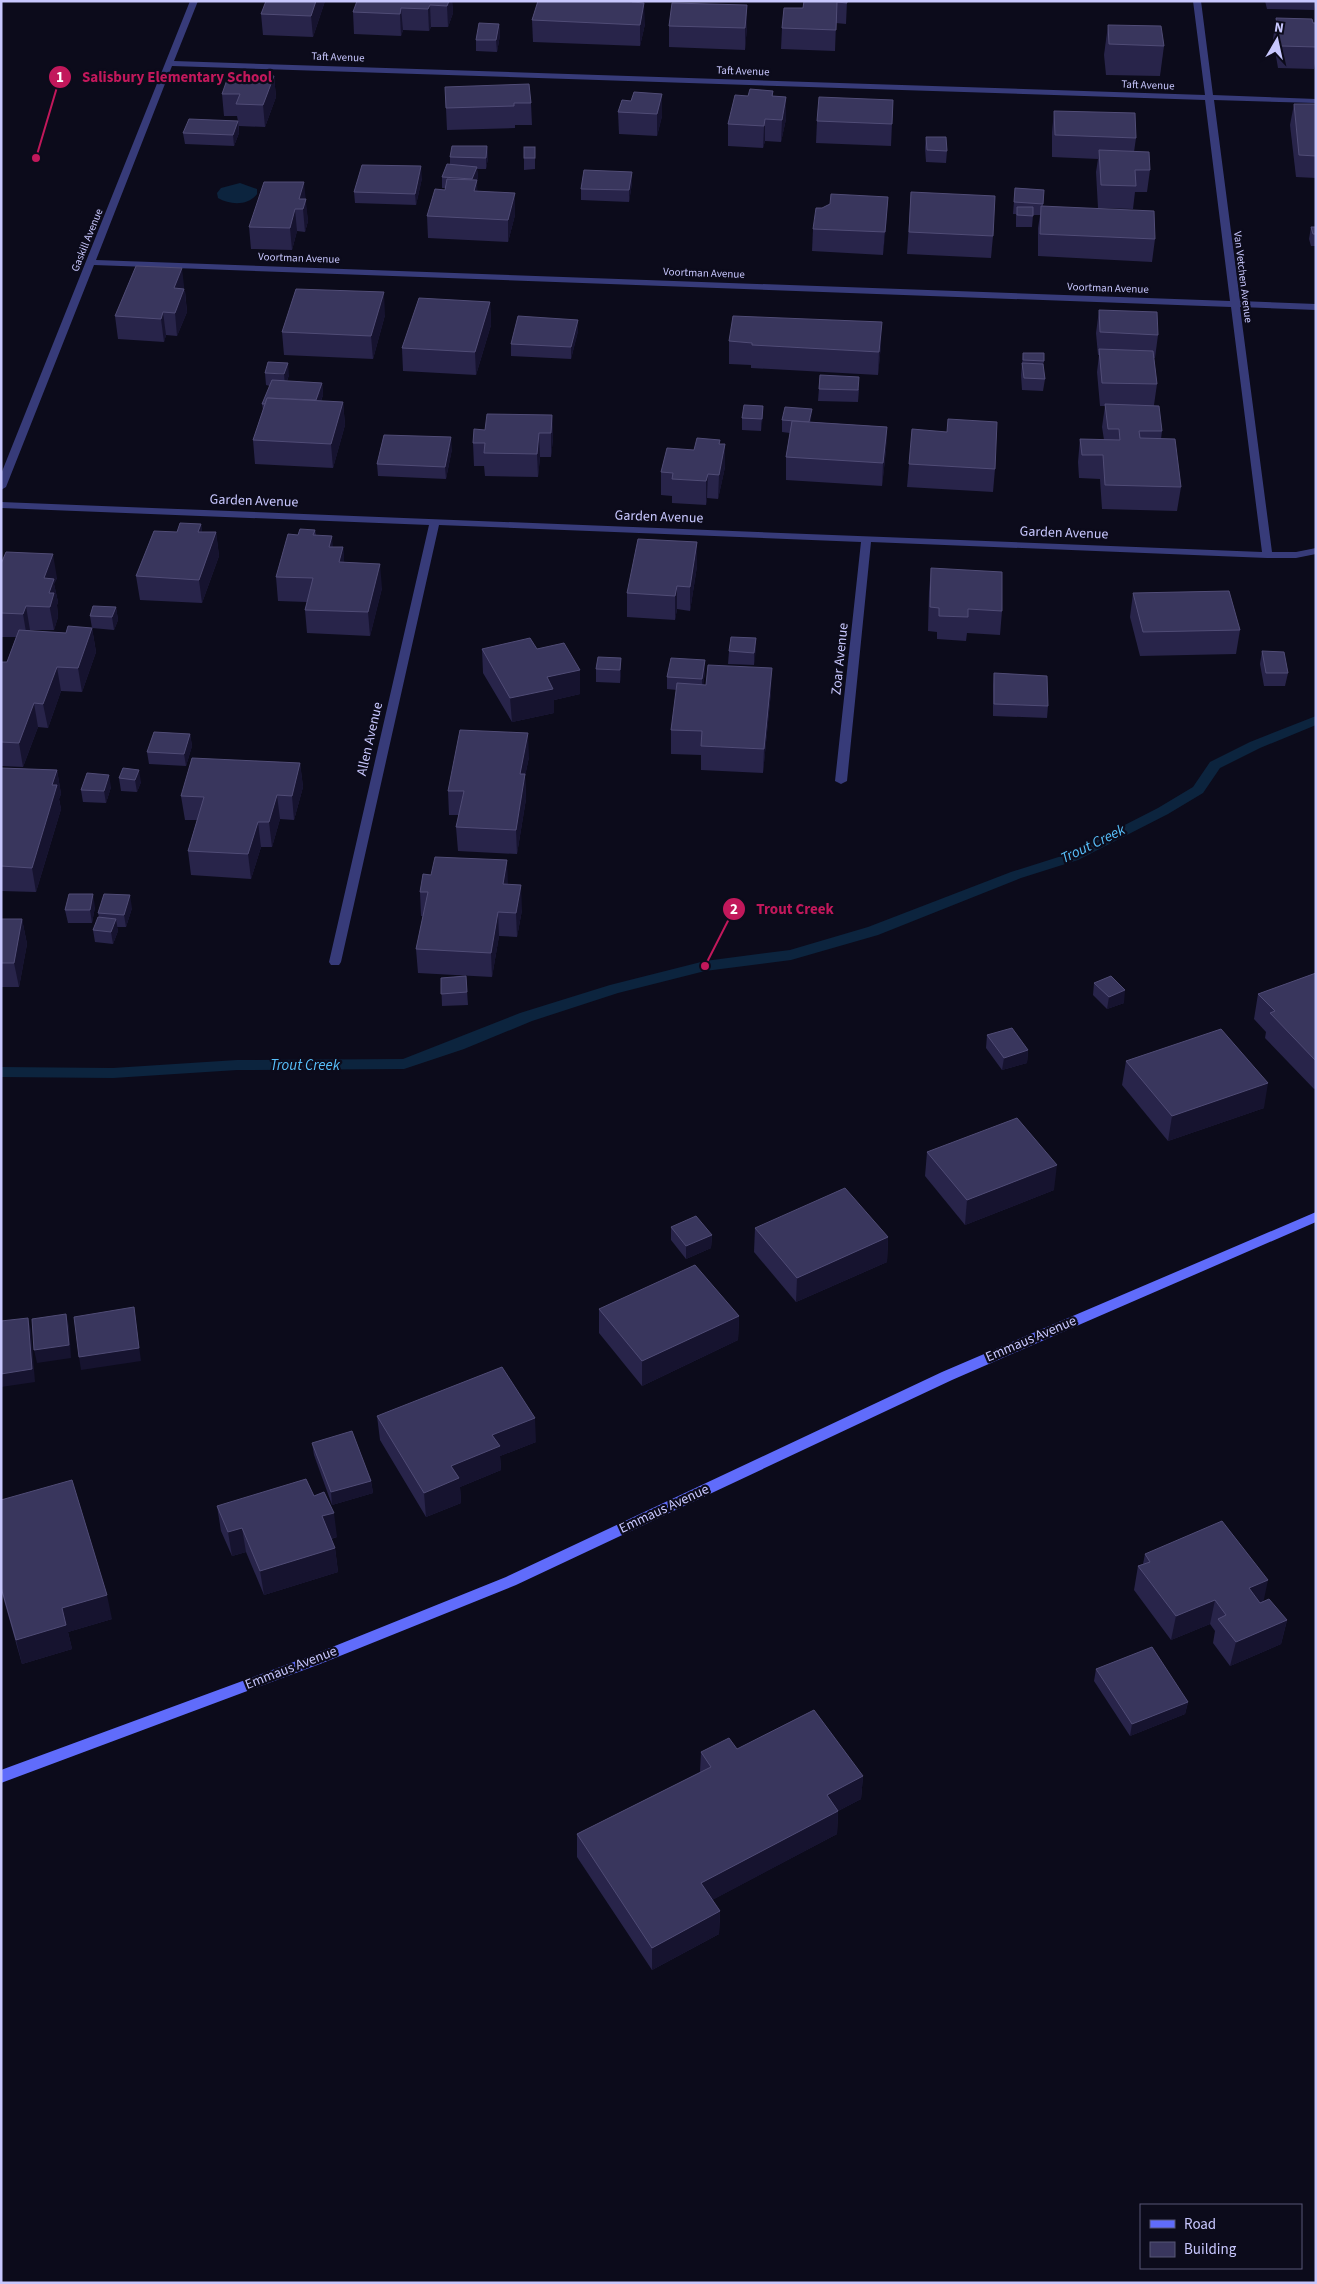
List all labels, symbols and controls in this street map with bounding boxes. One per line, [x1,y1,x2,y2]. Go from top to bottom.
north arrow [1252,15,1302,65]
text: N [1273,18,1285,39]
street label: Taft Avenue [311,49,365,65]
callout: Salisbury Elementary School [47,62,282,92]
street label: Taft Avenue [716,63,770,79]
text: 1 [56,67,64,88]
text: Salisbury Elementary School [82,67,273,88]
street label: Taft Avenue [1121,77,1175,93]
street label: Gaskill Avenue [68,206,107,274]
street label: Van Vetchen Avenue [1230,230,1256,324]
street label: Voortman Avenue [258,249,341,267]
street label: Voortman Avenue [663,264,746,282]
street label: Voortman Avenue [1067,279,1150,297]
street label: Garden Avenue [209,489,299,513]
street label: Garden Avenue [614,505,704,529]
street label: Garden Avenue [1019,521,1109,545]
street label: Zoar Avenue [826,622,854,696]
street label: Allen Avenue [352,700,388,778]
water label: Trout Creek [1057,819,1130,869]
callout: Trout Creek [721,894,843,924]
text: 2 [730,899,738,920]
text: Trout Creek [756,899,834,920]
water label: Trout Creek [270,1055,341,1076]
street label: Emmaus Avenue [982,1311,1080,1367]
street label: Emmaus Avenue [616,1479,712,1539]
street label: Emmaus Avenue [242,1641,340,1695]
legend [1140,2204,1302,2269]
text: Road [1184,2214,1216,2235]
text: Building [1184,2239,1237,2260]

